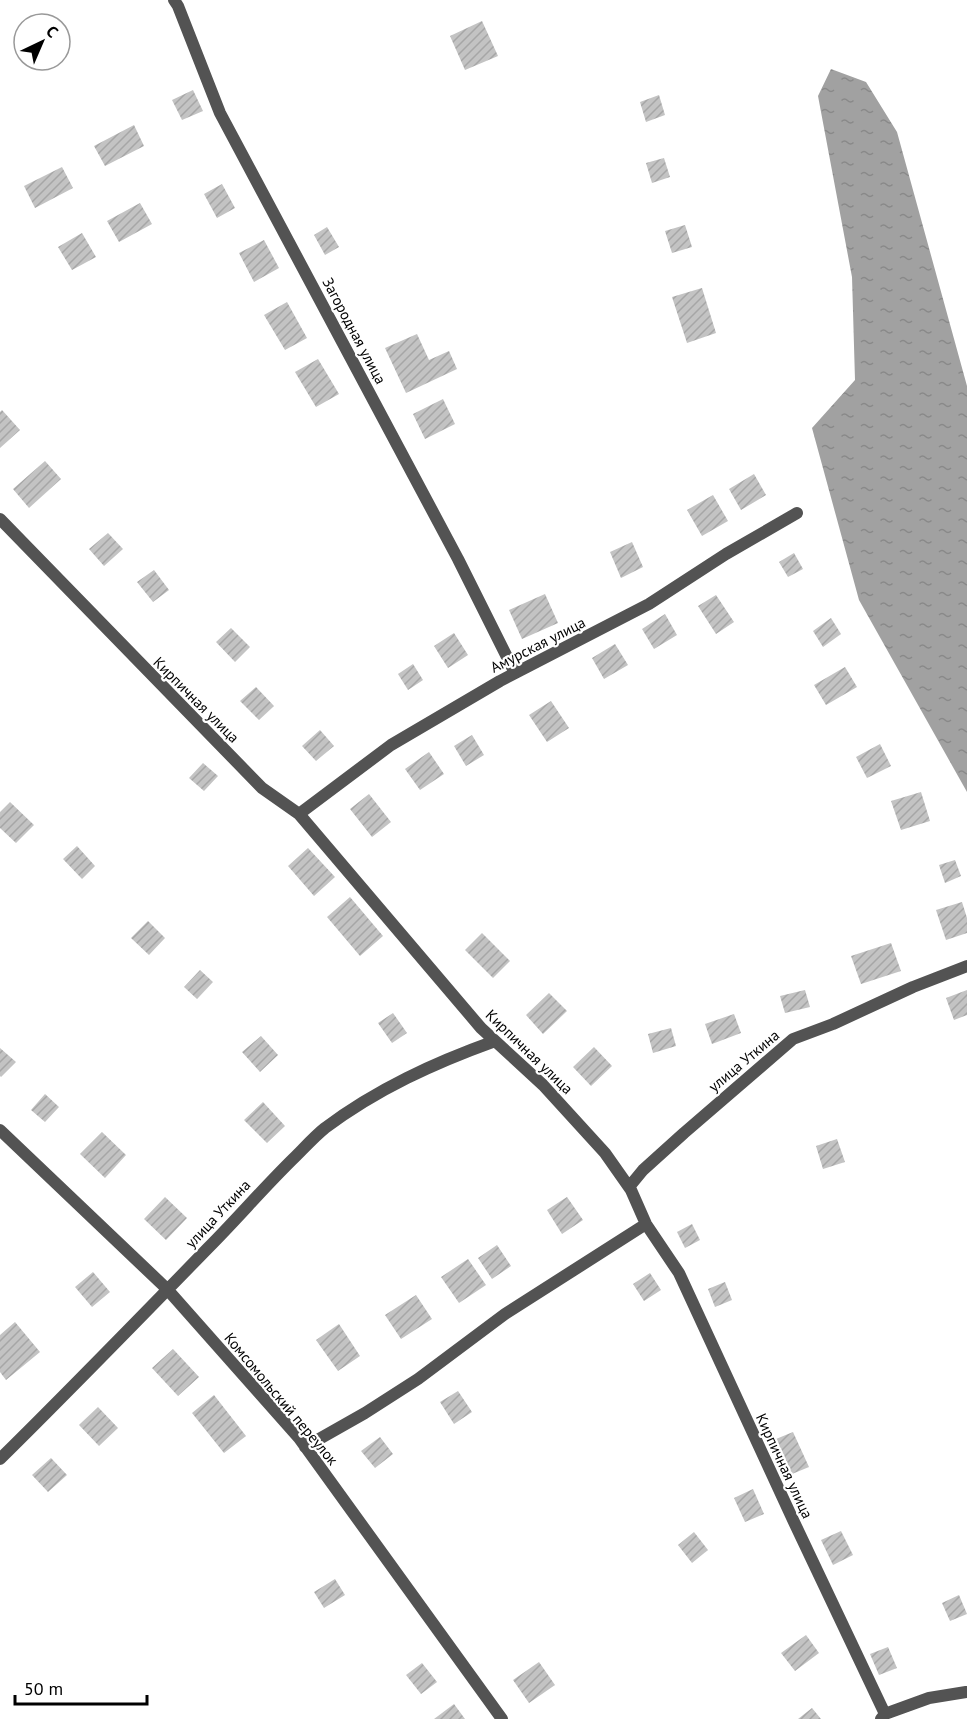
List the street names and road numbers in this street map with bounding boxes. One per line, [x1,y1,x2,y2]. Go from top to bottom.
street label: Загородная улица [318,274,391,387]
street label: Амурская улица [487,612,589,677]
street label: Кирпичная улица [149,653,243,747]
street label: Кирпичная улица [482,1005,577,1098]
street label: улица Уткина [704,1025,783,1096]
street label: улица Уткина [181,1175,254,1252]
street label: Комсомольский переулок [220,1328,343,1469]
street label: Кирпичная улица [752,1410,817,1521]

